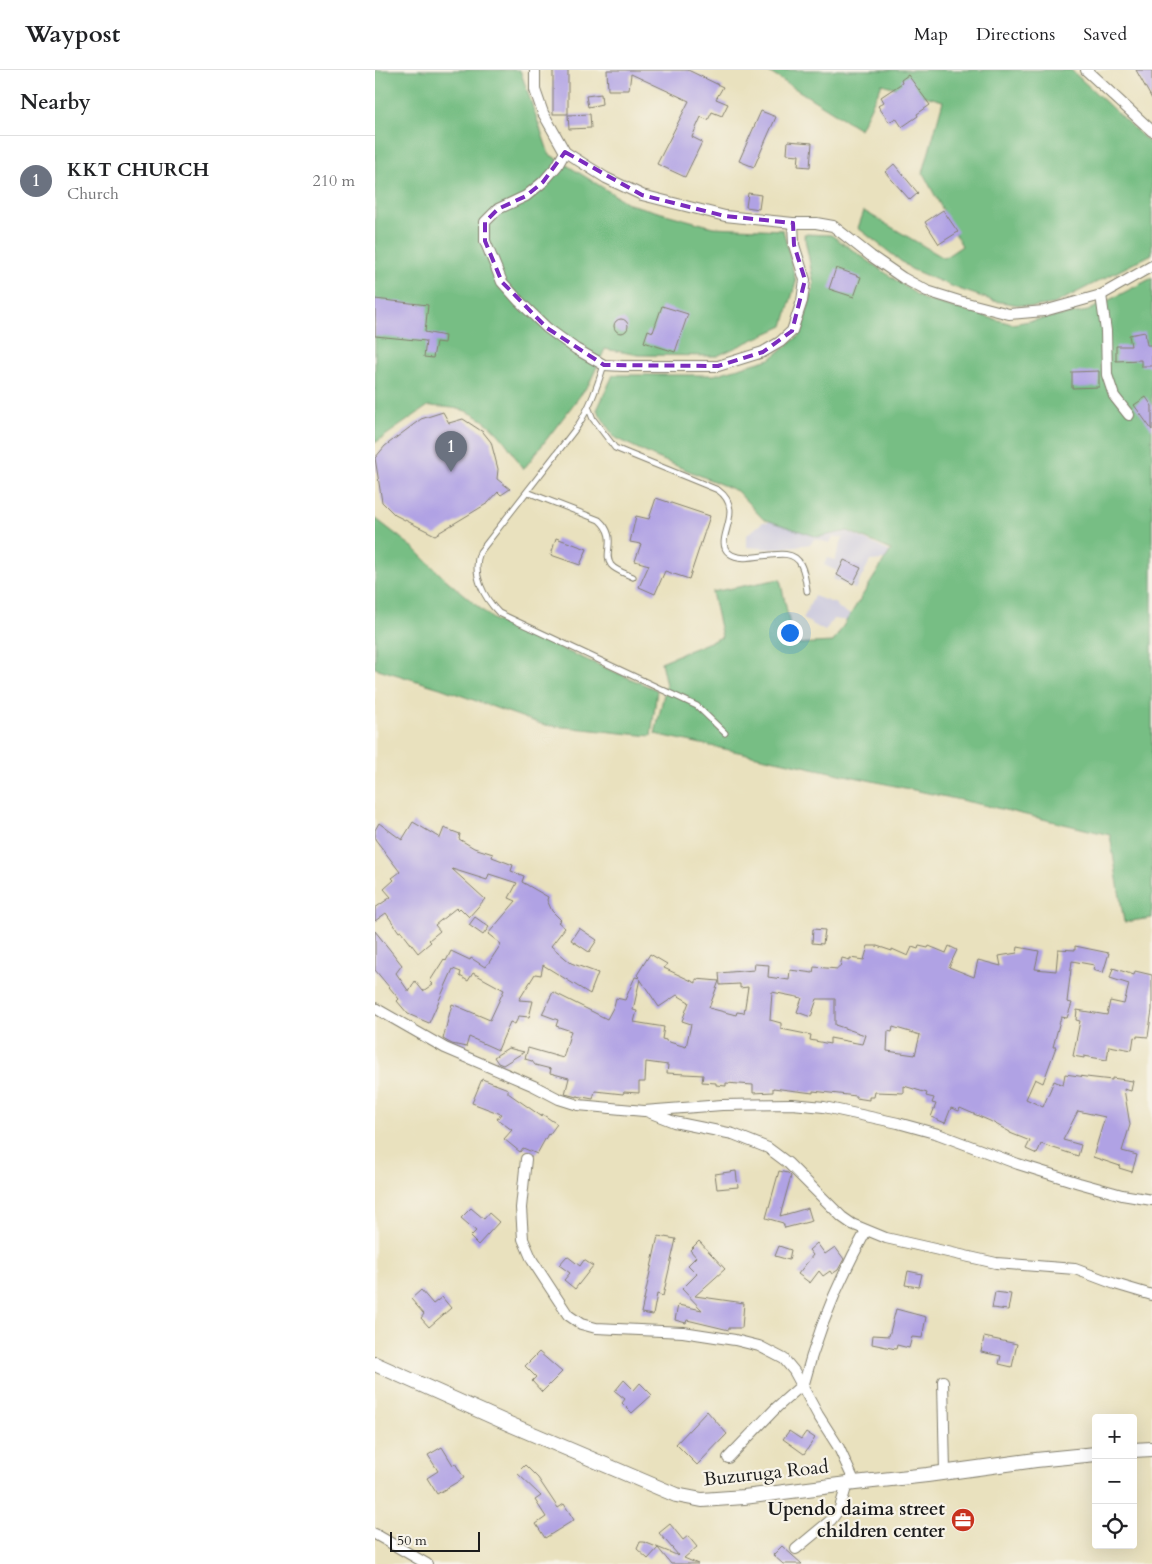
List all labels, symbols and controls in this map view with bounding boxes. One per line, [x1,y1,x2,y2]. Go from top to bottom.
text: Waypost [25,18,120,51]
text: Map [914,22,948,47]
text: Directions [976,22,1055,47]
text: Saved [1083,22,1127,47]
text: Nearby [20,88,91,117]
text: KKT CHURCH [67,157,209,183]
text: 1 [32,170,40,192]
text: 210 m [313,170,355,192]
text: Church [67,183,119,205]
pin: 1 [435,431,467,472]
your location [777,620,803,646]
map controls [1092,1414,1137,1549]
button: + [1092,1414,1137,1459]
street label: Buzuruga Road [702,1454,830,1492]
button: − [1092,1459,1137,1504]
place label: Upendo daima street children center [768,1496,945,1544]
button: locate [1092,1504,1137,1549]
office icon: Upendo daima street children center [950,1507,976,1533]
scale bar [390,1529,480,1552]
text: 50 m [397,1531,427,1550]

